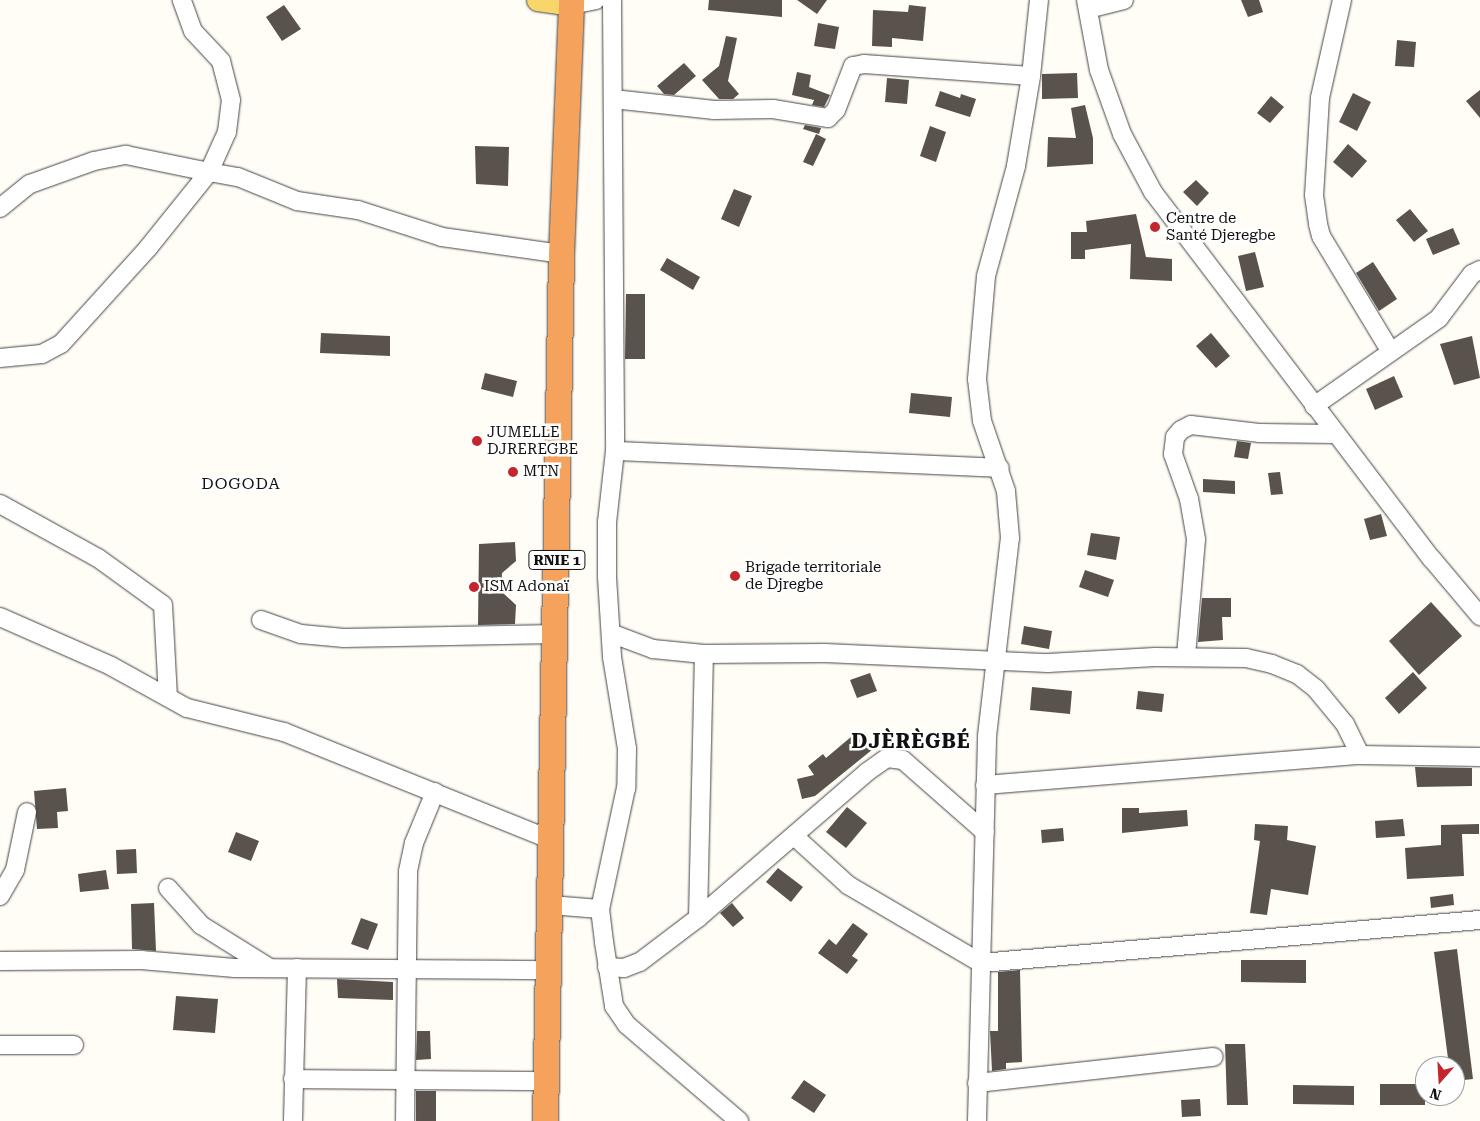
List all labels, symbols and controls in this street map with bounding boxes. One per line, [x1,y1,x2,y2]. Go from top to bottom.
place label: Centre de Santé Djeregbe [1166,209,1276,244]
marker: Centre de Santé Djeregbe [1148,220,1162,234]
place label: JUMELLE DJREREGBE [487,423,578,458]
marker: JUMELLE DJREREGBE [471,435,483,447]
place label: MTN [523,463,559,481]
marker: MTN [507,466,519,478]
district label: DOGODA [201,474,281,494]
road number: RNIE 1 [528,548,586,572]
place label: Brigade territoriale de Djregbe [745,558,881,593]
marker: Brigade territoriale de Djregbe [729,570,741,582]
place label: ISM Adonaï [484,578,569,596]
marker: ISM Adonaï [468,581,480,593]
district label: DJÈRÈGBÉ [850,729,972,753]
north arrow [1415,1056,1465,1106]
text: N [1428,1085,1443,1104]

